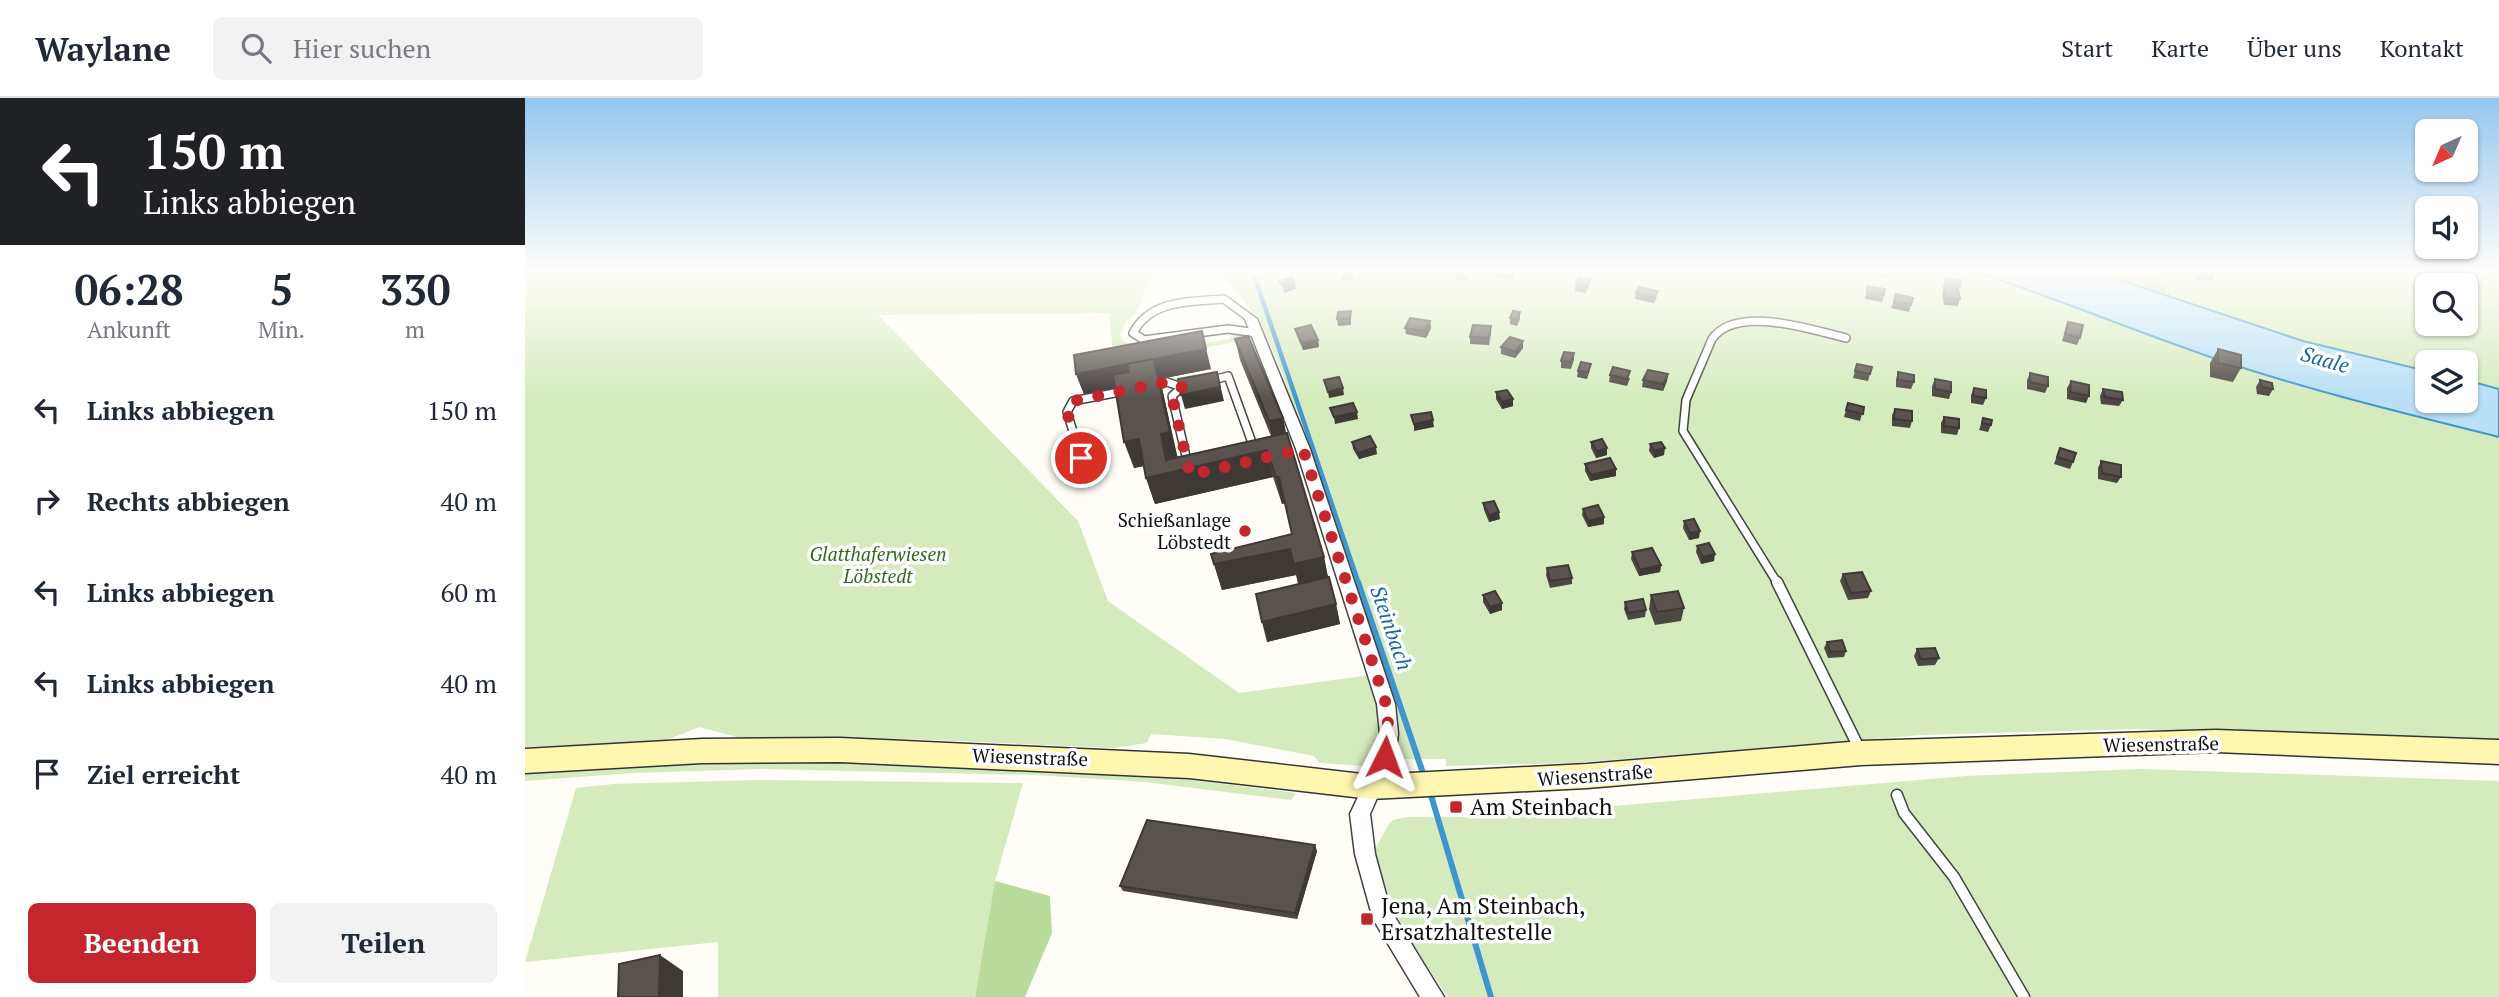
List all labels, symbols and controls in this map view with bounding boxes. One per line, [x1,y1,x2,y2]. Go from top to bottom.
search box [213,17,703,80]
text: Waylane [35,27,171,70]
icon: search [237,29,275,67]
text: Hier suchen [293,31,431,65]
text: Start [2061,32,2113,64]
text: Karte [2151,32,2209,64]
text: Über uns [2247,32,2342,64]
text: Kontakt [2380,32,2464,64]
text: 150 m [143,118,285,183]
north arrow [2415,119,2478,182]
map controls [2415,119,2478,413]
icon: left [28,126,119,217]
text: Links abbiegen [143,181,356,223]
button: sound [2415,196,2478,259]
text: 06:28 [74,261,184,317]
text: 5 [270,261,293,317]
text: 330 [379,261,451,317]
button: search [2415,273,2478,336]
text: Ankunft [87,314,171,345]
text: Min. [258,314,305,345]
text: m [405,314,425,345]
water label: Saale [2298,339,2353,379]
button: layers [2415,350,2478,413]
icon: left [28,391,66,429]
text: Links abbiegen [87,393,275,427]
text: 150 m [427,393,497,427]
pin [1051,428,1111,488]
icon: arrive [1062,439,1100,477]
icon: right [28,482,66,520]
text: Rechts abbiegen [87,484,290,518]
text: 40 m [441,484,497,518]
place label: Schießanlage Löbstedt [1118,507,1231,554]
marker: Schießanlage Löbstedt [1237,523,1253,539]
park label: Glatthaferwiesen Löbstedt [809,541,947,588]
icon: left [28,573,66,611]
text: Links abbiegen [87,575,275,609]
text: 60 m [441,575,497,609]
water label: Steinbach [1364,582,1419,674]
icon: left [28,664,66,702]
text: Links abbiegen [87,666,275,700]
text: 40 m [441,666,497,700]
position arrow [1348,720,1422,794]
street label: Wiesenstraße [2103,730,2219,757]
street label: Wiesenstraße [972,742,1088,771]
icon: arrive [28,755,66,793]
text: Ziel erreicht [87,757,240,791]
text: 40 m [441,757,497,791]
street label: Wiesenstraße [1536,758,1654,791]
place label: Am Steinbach [1470,791,1613,822]
marker: Am Steinbach [1448,799,1464,815]
place label: Jena, Am Steinbach, Ersatzhaltestelle [1381,890,1585,947]
button: Beenden [28,903,256,983]
button: Teilen [270,903,497,983]
marker: Jena, Am Steinbach, Ersatzhaltestelle [1359,911,1375,927]

